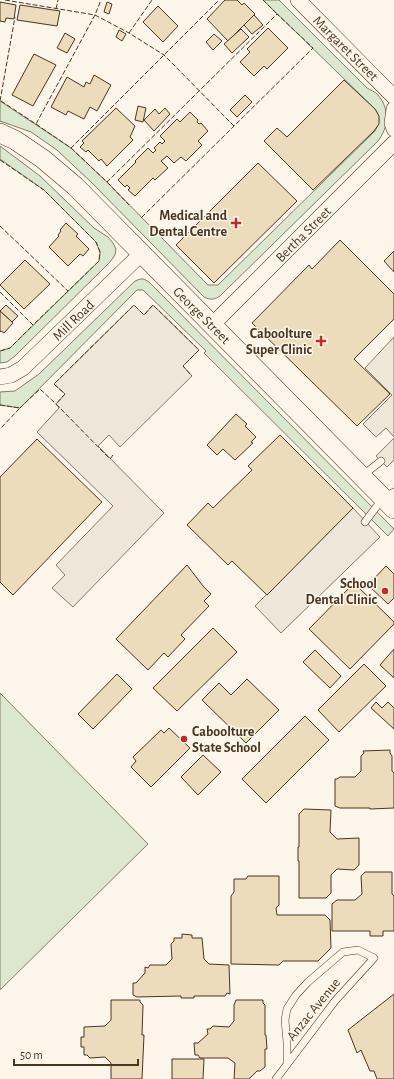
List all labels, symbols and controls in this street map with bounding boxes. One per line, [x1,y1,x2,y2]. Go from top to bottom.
street label: Margaret Street [310,14,381,84]
street label: Bertha Street [273,204,334,265]
place label: Medical and Dental Centre [149,209,228,239]
marker: Medical and Dental Centre [230,217,242,229]
street label: George Street [170,284,233,347]
street label: Mill Road [50,298,97,344]
place label: Caboolture Super Clinic [246,327,313,357]
marker: Caboolture Super Clinic [315,335,327,347]
place label: School Dental Clinic [306,577,378,607]
marker: School Dental Clinic [380,586,390,596]
place label: Caboolture State School [192,725,261,755]
marker: Caboolture State School [179,734,189,744]
street label: Anzac Avenue [284,976,343,1044]
scale bar [14,1041,138,1067]
text: 50 m [20,1049,43,1061]

